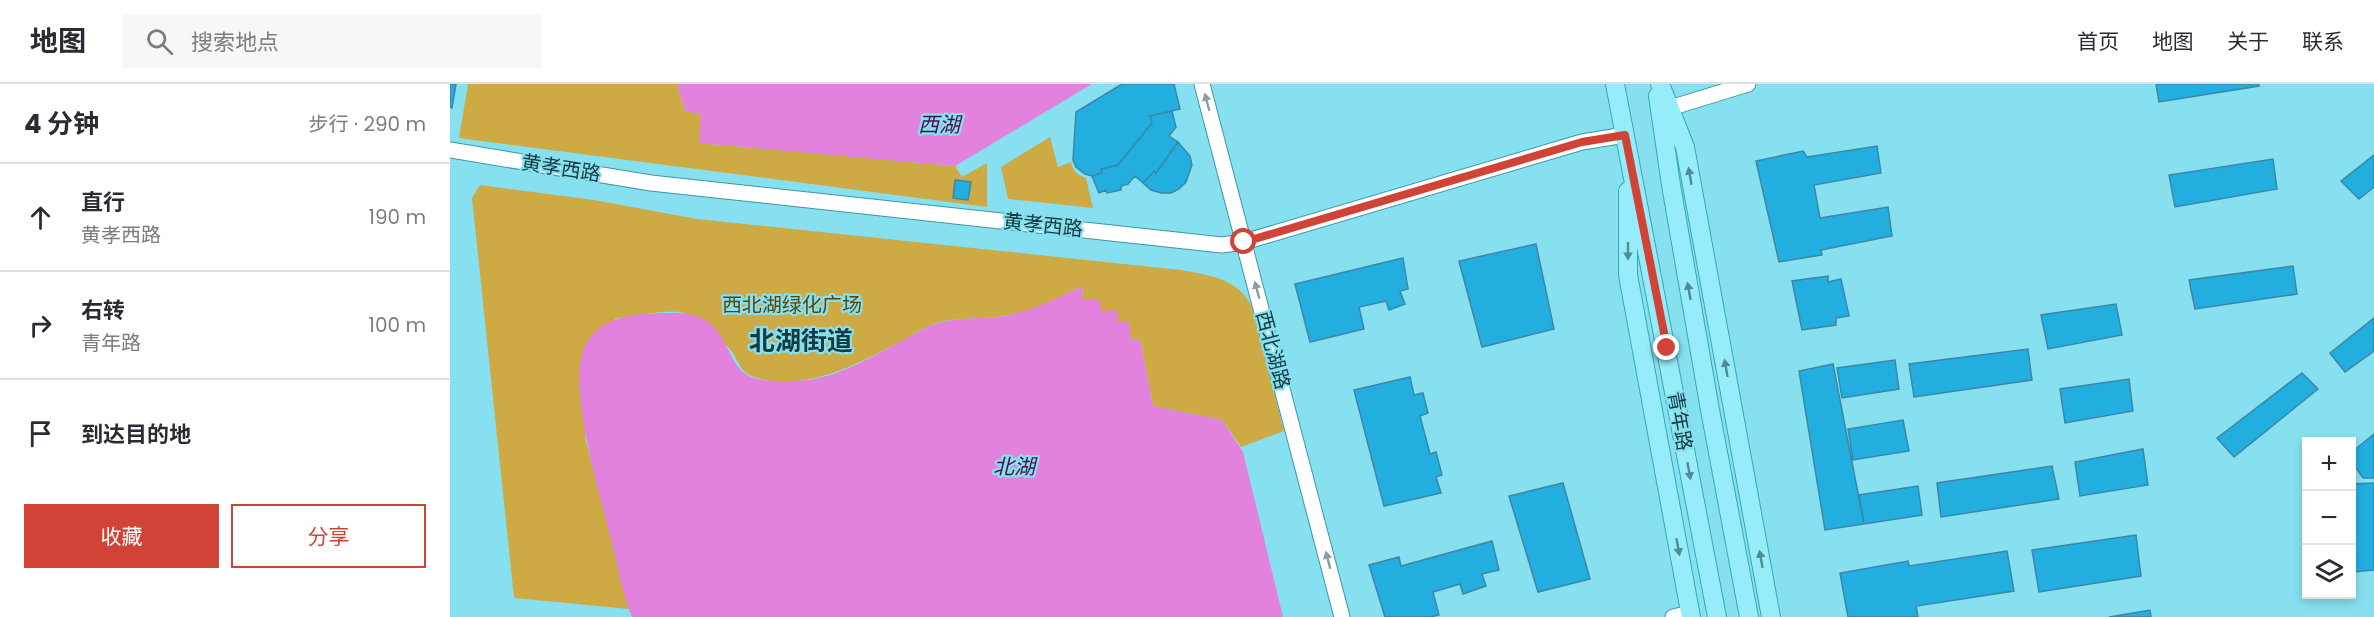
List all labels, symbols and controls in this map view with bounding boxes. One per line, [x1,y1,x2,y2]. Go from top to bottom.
search box [122,14,542,68]
text: 地图 [30,22,86,61]
icon: search [143,25,176,58]
text: 搜索地点 [191,27,279,58]
text: 首页 [2077,27,2119,56]
text: 地图 [2152,27,2194,56]
text: 关于 [2227,27,2269,56]
text: 联系 [2302,27,2344,56]
one-way arrow [1202,93,1211,111]
text: 4 分钟 [24,106,99,142]
text: 步行 · 290 m [308,110,426,138]
water label: 西湖 [918,110,963,139]
street label: 黄孝西路 [519,148,603,188]
one-way arrow [1685,166,1694,185]
text: 直行 [81,187,125,218]
icon: ahead [24,201,57,234]
text: 190 m [369,203,426,231]
street label: 黄孝西路 [1002,207,1084,243]
text: 黄孝西路 [81,221,161,249]
route start [1230,228,1256,254]
one-way arrow [1623,242,1633,261]
one-way arrow [1252,281,1261,299]
one-way arrow [1684,281,1693,300]
park label: 西北湖绿化广场 [722,291,862,319]
text: 右转 [81,295,125,326]
street label: 西北湖路 [1249,308,1297,392]
icon: right [24,309,57,342]
text: 100 m [369,311,426,339]
district label: 北湖街道 [749,323,853,359]
text: 青年路 [81,329,141,357]
route end [1653,334,1679,360]
one-way arrow [1721,358,1730,377]
street label: 青年路 [1661,389,1699,453]
icon: arrive [24,417,57,450]
text: 到达目的地 [81,419,191,450]
map controls [2302,437,2356,599]
button: + [2302,437,2356,491]
water label: 北湖 [993,452,1038,481]
one-way arrow [1684,462,1693,481]
button: − [2302,491,2356,545]
button: 收藏 [24,504,219,568]
button: 分享 [231,504,426,568]
one-way arrow [1674,537,1683,556]
button: layers [2302,545,2356,599]
one-way arrow [1756,550,1765,569]
one-way arrow [1322,551,1332,569]

